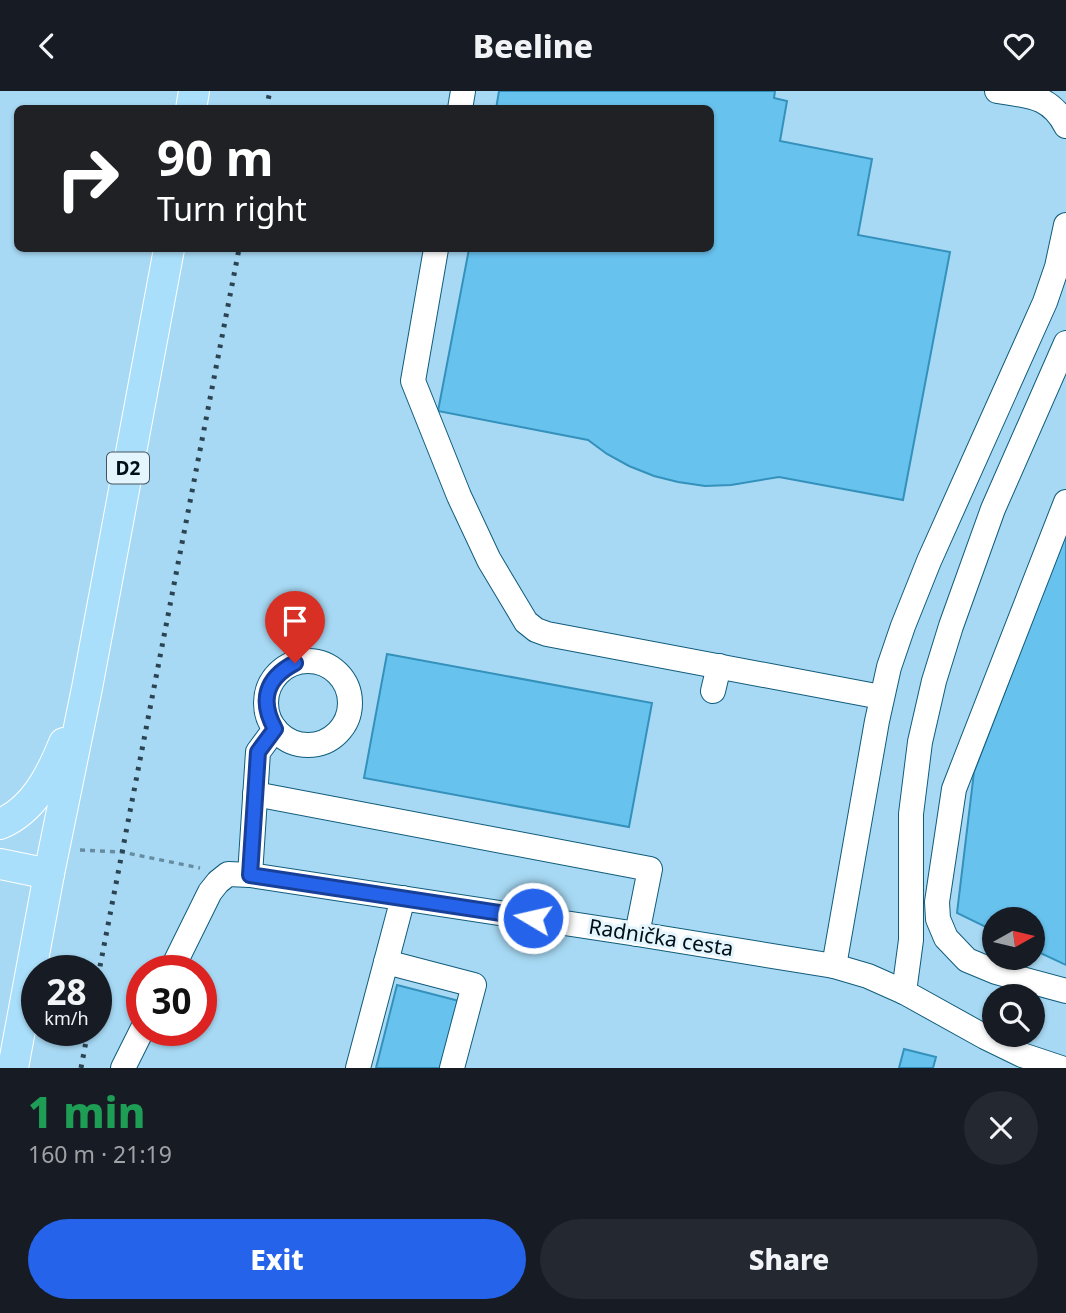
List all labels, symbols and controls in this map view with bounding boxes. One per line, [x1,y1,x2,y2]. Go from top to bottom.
text: Beeline [473,24,593,67]
icon: back [28,27,66,65]
icon: heart [1000,27,1038,65]
text: 90 m [157,124,274,190]
icon: right [42,133,133,224]
text: Turn right [157,187,307,230]
road number: D2 [107,453,149,483]
pin [265,591,325,663]
icon: arrive [276,602,314,640]
position arrow [496,881,570,955]
north arrow [982,907,1045,969]
map controls [982,907,1045,1047]
street label: Radnička cesta [587,912,735,962]
speed limit sign: 30 [126,955,217,1046]
text: 28 [46,968,87,1015]
button: search [982,984,1045,1047]
text: km/h [44,1006,89,1030]
text: 1 min [28,1083,145,1140]
button: close [964,1091,1038,1165]
text: 160 m · 21:19 [28,1138,172,1170]
button: Exit [28,1219,526,1299]
button: Share [540,1219,1038,1299]

